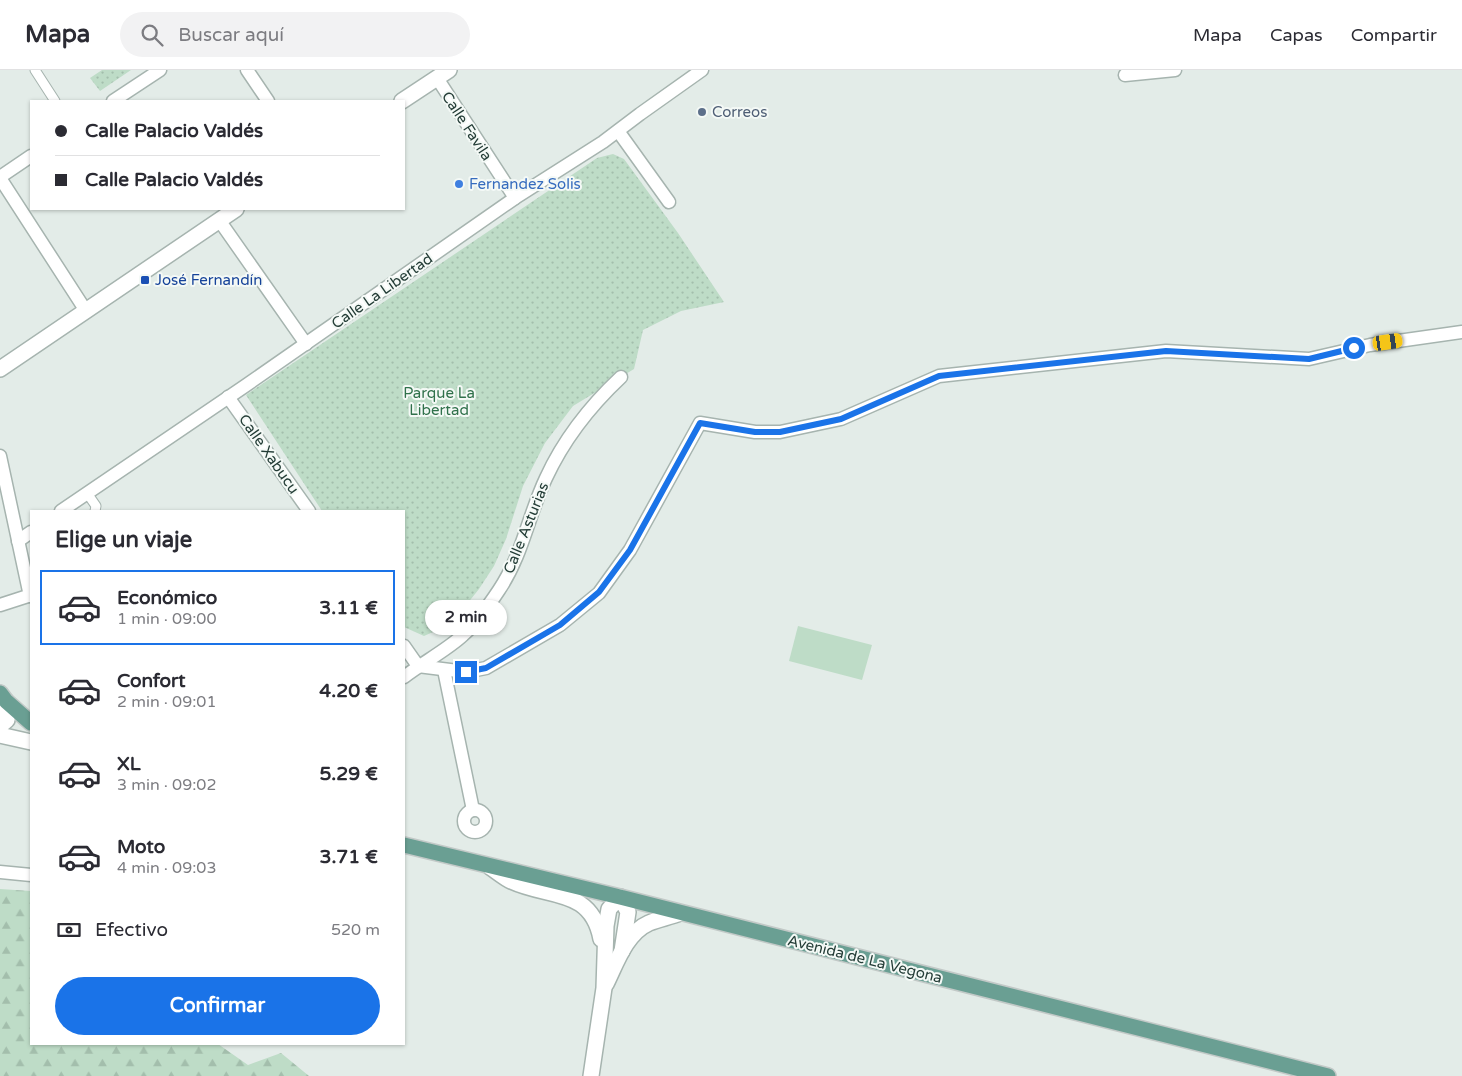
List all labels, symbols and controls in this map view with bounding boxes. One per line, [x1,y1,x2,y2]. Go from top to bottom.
search box [120,12,470,57]
text: Mapa [25,20,90,49]
icon: search [138,21,166,49]
text: Buscar aquí [178,24,284,46]
text: Mapa [1193,24,1242,46]
text: Capas [1270,24,1323,46]
text: Compartir [1351,24,1437,46]
street label: Calle Favila [438,88,496,164]
place label: Correos [712,103,767,121]
marker: Correos [696,106,708,118]
text: Calle Palacio Valdés [85,120,263,142]
text: Calle Palacio Valdés [85,169,263,191]
place label: Fernandez Solis [469,175,581,193]
marker: Fernandez Solis [453,178,465,190]
street label: Calle La Libertad [328,249,436,333]
place label: José Fernandín [155,271,263,289]
marker: José Fernandín [139,274,151,286]
car [1372,332,1403,352]
route start [1343,337,1365,359]
park label: Parque La Libertad [403,384,475,419]
street label: Calle Xabucu [235,411,303,497]
street label: Calle Asturias [499,480,553,576]
text: Elige un viaje [55,527,192,553]
icon: car [57,585,102,630]
text: Económico [117,587,217,609]
text: 3.11 € [319,597,378,619]
callout: 2 min [425,600,507,634]
text: 2 min [445,607,487,627]
text: 1 min · 09:00 [117,609,216,629]
route end [455,661,477,683]
icon: car [57,668,102,713]
text: Confort [117,670,186,692]
text: 4.20 € [319,680,378,702]
text: 2 min · 09:01 [117,692,216,712]
icon: car [57,751,102,796]
text: XL [117,753,141,775]
text: 5.29 € [320,763,378,785]
text: 3 min · 09:02 [117,775,216,795]
icon: car [57,834,102,879]
text: Moto [117,836,165,858]
text: 3.71 € [320,846,378,868]
text: 4 min · 09:03 [117,858,216,878]
icon: cash [55,916,83,944]
text: Efectivo [95,919,168,941]
text: 520 m [331,920,380,940]
street label: Avenida de La Vegona [786,931,944,987]
button: Confirmar [55,977,380,1035]

